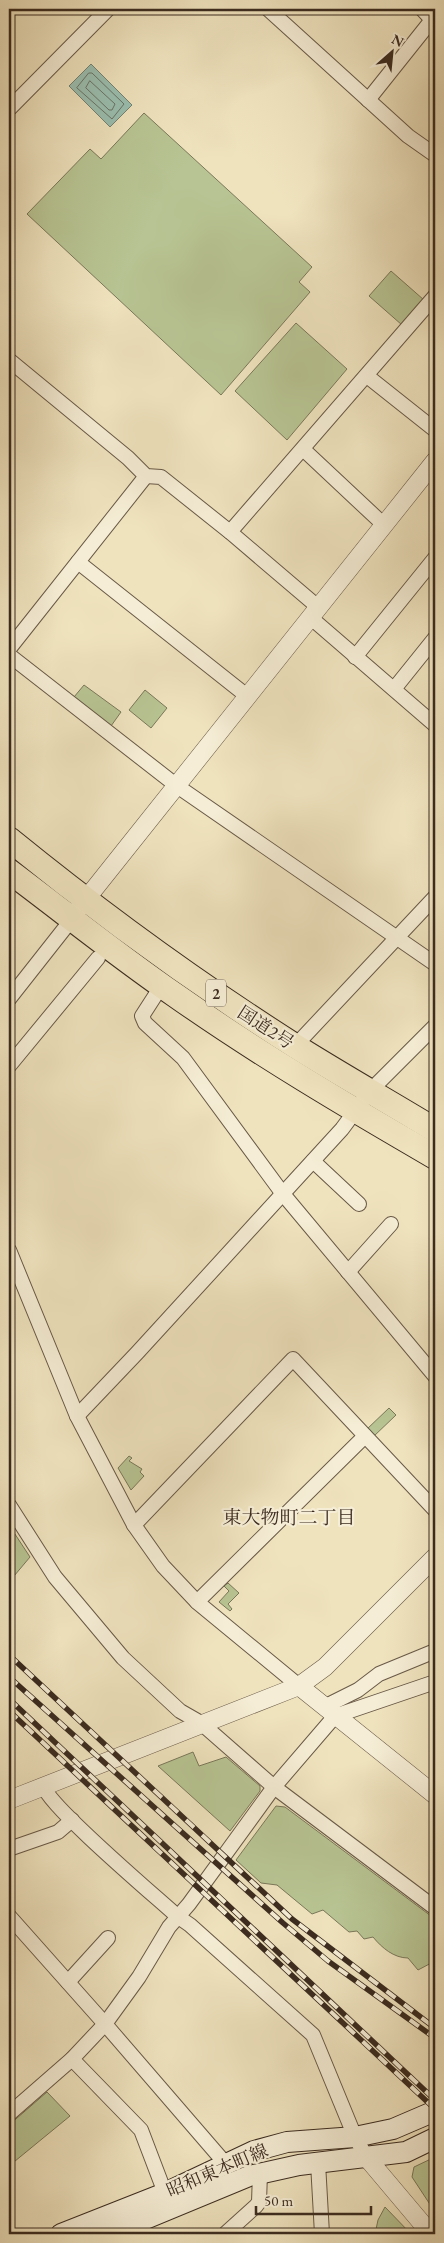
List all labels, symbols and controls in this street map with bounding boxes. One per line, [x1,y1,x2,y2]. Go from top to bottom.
north arrow [366,28,416,78]
text: N [389,30,408,51]
road number: 2 [206,980,226,1006]
street label: 国道2号 [233,1000,299,1054]
district label: 東大物町二丁目 [222,1505,356,1530]
street label: 昭和東本町線 [163,2138,271,2202]
scale bar [256,2183,372,2215]
text: 50 m [264,2191,293,2210]

